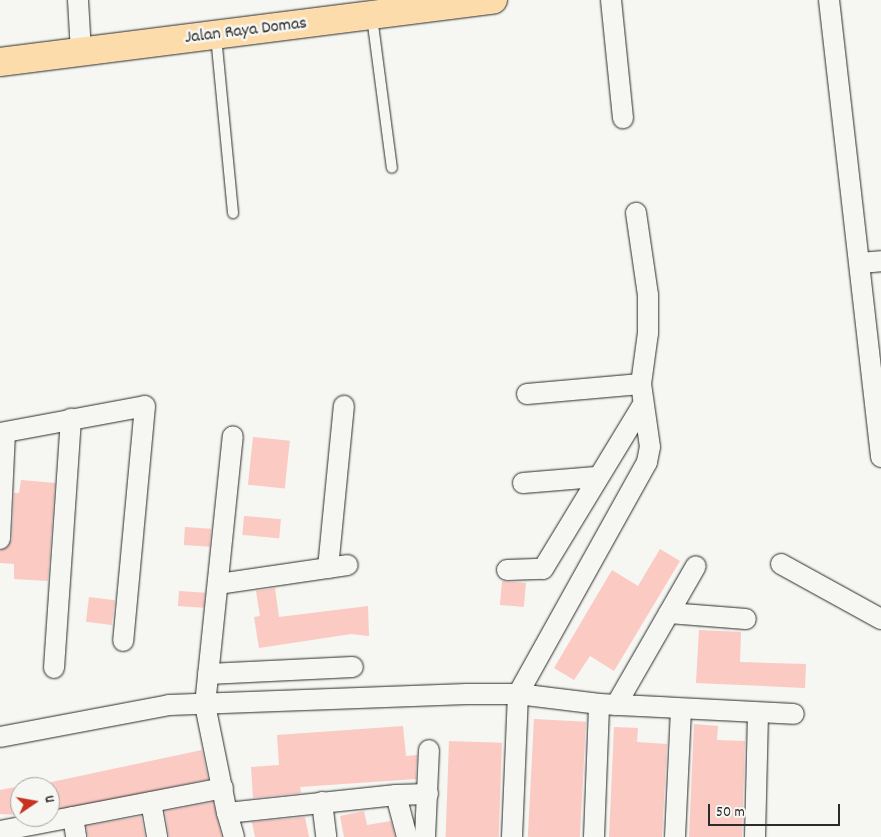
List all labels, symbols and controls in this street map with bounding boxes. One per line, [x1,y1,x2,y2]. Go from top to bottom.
street label: Jalan Raya Domas [184,14,308,50]
north arrow [10,777,60,827]
text: U [38,794,59,804]
scale bar [711,794,844,826]
text: 50 m [716,802,745,824]

